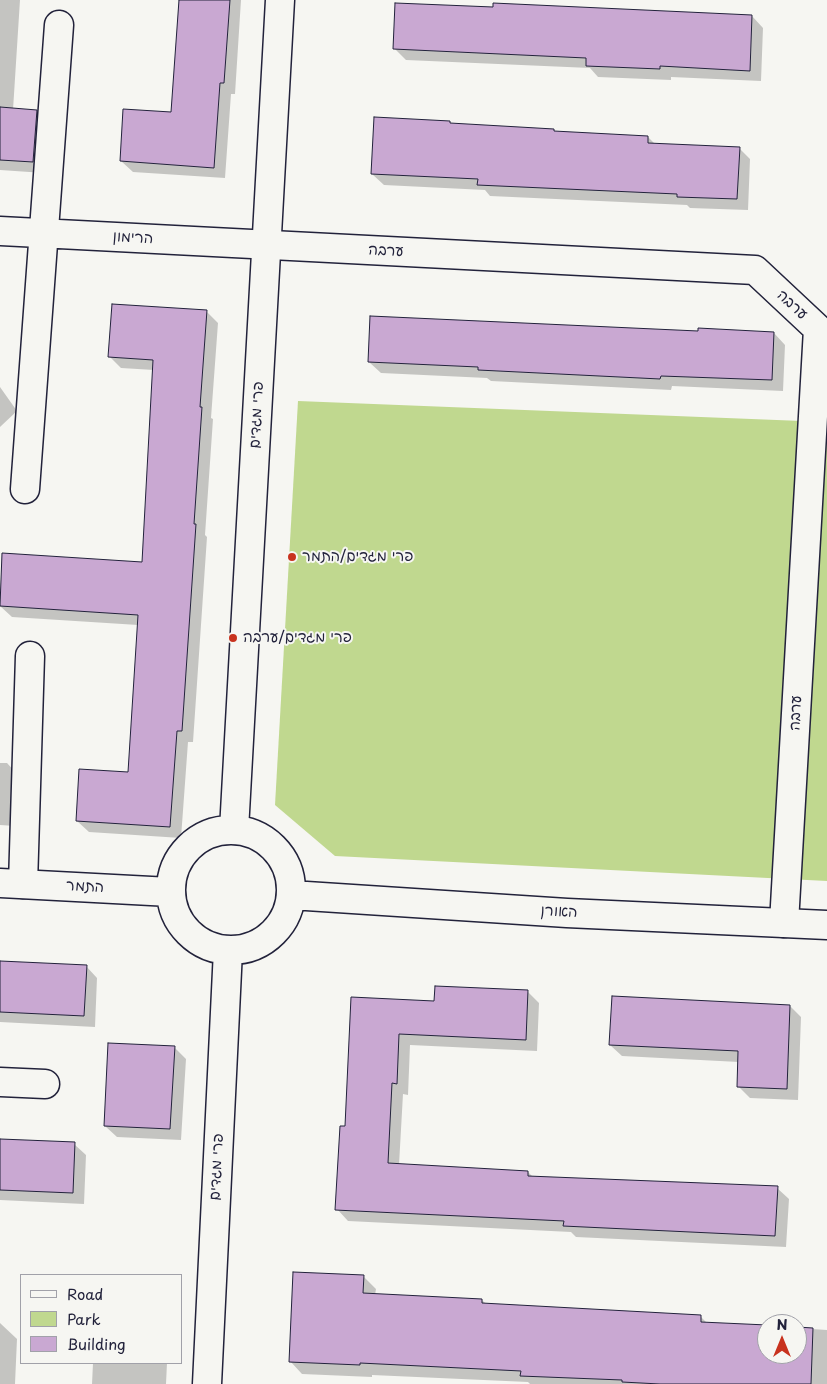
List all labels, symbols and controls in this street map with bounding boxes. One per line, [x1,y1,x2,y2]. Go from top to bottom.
street label: הרימון [112,228,154,248]
street label: ערבה [368,241,404,261]
street label: ערבה [773,286,811,324]
street label: פרי מגדים [246,381,268,449]
place label: פרי מגדים/התמר [302,548,413,566]
marker: פרי מגדים/התמר [286,551,298,563]
place label: פרי מגדים/ערבה [243,629,352,647]
marker: פרי מגדים/ערבה [227,632,239,644]
street label: ערבה [786,695,806,731]
street label: התמר [66,877,104,897]
street label: האורן [540,902,578,922]
street label: פרי מגדים [206,1133,228,1201]
legend [20,1274,182,1364]
text: Road [67,1282,103,1305]
text: Park [67,1307,101,1330]
north arrow [757,1314,807,1364]
text: N [776,1314,788,1335]
text: Building [67,1332,126,1355]

